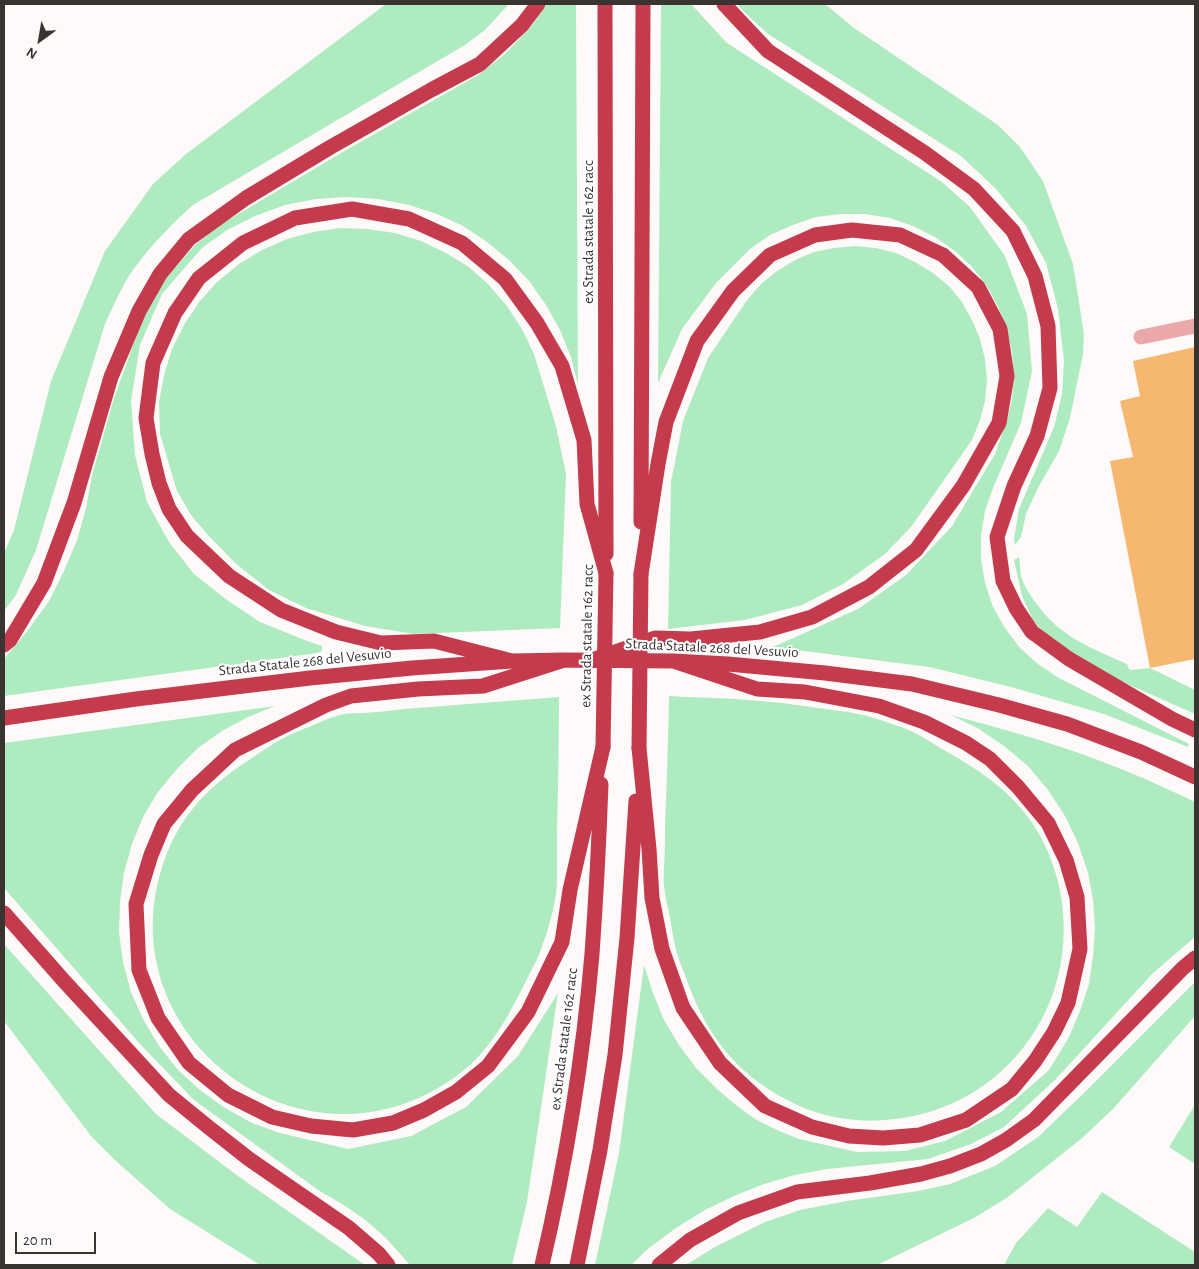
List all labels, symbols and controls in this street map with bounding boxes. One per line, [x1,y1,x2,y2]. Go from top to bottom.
north arrow [15,15,65,65]
text: N [24,44,40,61]
street label: ex Strada statale 162 racc [579,160,597,304]
street label: ex Strada statale 162 racc [577,564,597,708]
street label: Strada Statale 268 del Vesuvio [625,634,799,662]
street label: Strada Statale 268 del Vesuvio [218,644,392,680]
street label: ex Strada statale 162 racc [546,967,582,1111]
scale bar [18,1222,99,1254]
text: 20 m [23,1233,52,1248]

